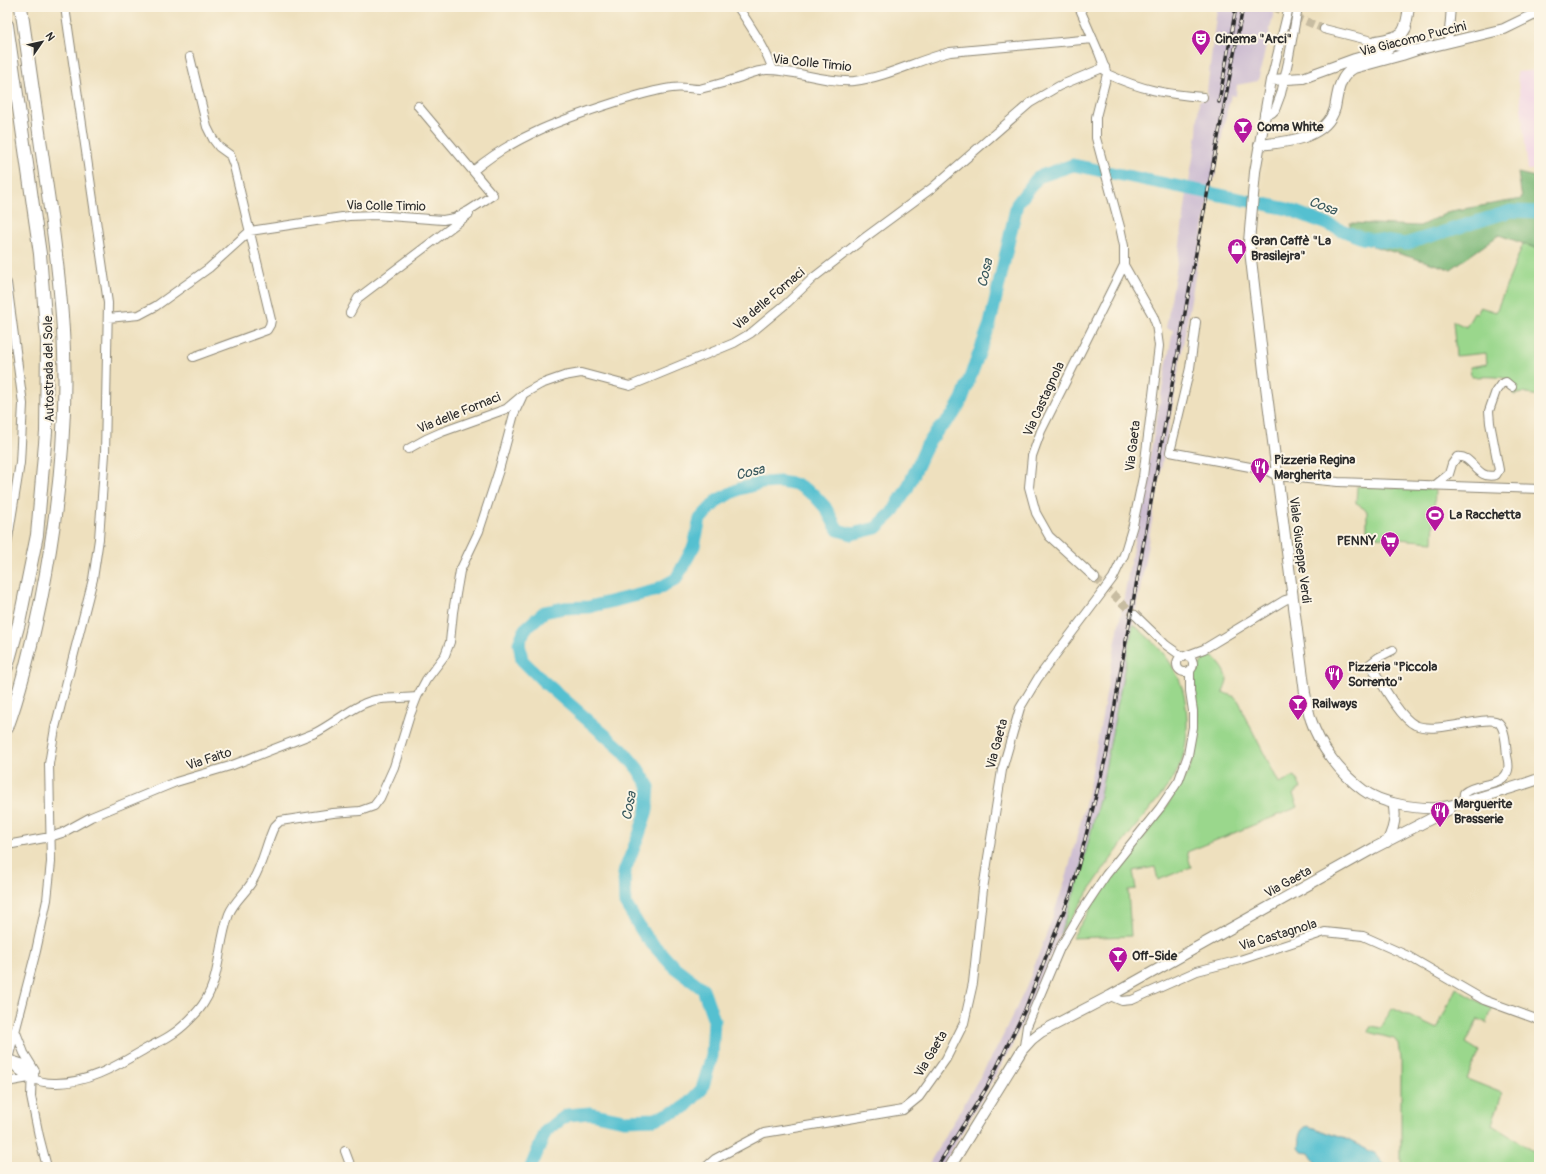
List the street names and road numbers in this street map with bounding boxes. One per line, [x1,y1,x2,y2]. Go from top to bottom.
street label: Via Giacomo Puccini [1358,18,1468,60]
street label: Via Colle Timio [772,51,852,75]
street label: Via Colle Timio [346,197,426,215]
street label: Via delle Fornaci [730,264,808,334]
street label: Autostrada del Sole [40,315,58,422]
street label: Via Castagnola [1020,359,1068,439]
street label: Via delle Fornaci [415,389,503,437]
street label: Via Gaeta [1122,420,1144,472]
street label: Viale Giuseppe Verdi [1286,496,1314,604]
street label: Via Gaeta [983,717,1011,771]
street label: Via Faito [184,744,234,774]
street label: Via Gaeta [1262,863,1314,901]
street label: Via Castagnola [1237,916,1319,954]
street label: Via Gaeta [911,1028,951,1080]

